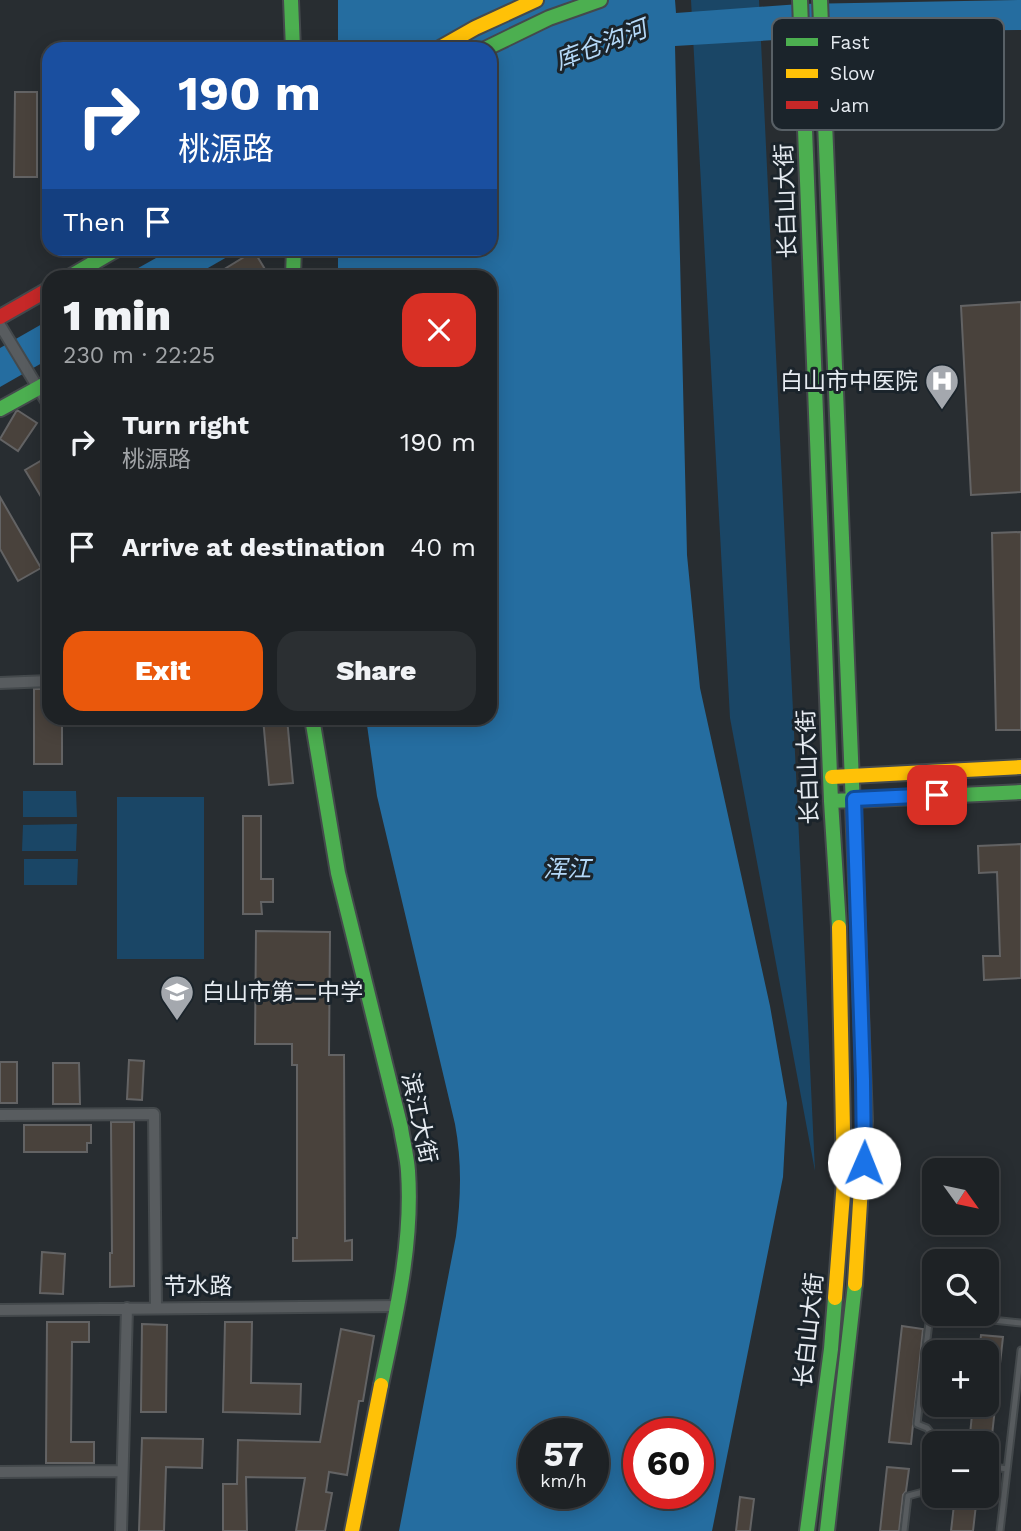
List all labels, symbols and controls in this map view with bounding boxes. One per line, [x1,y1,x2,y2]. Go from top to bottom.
water label: 库仓沟河 [551,13,655,75]
legend [772,18,1004,130]
text: Fast [830,31,869,54]
text: Slow [830,62,875,85]
text: 190 m [178,64,321,122]
icon: right [63,70,154,161]
text: Jam [830,94,869,117]
text: 桃源路 [178,130,274,168]
street label: 长白山大街 [771,143,801,259]
icon: arrive [139,203,177,241]
text: Then [63,207,125,237]
text: 1 min [63,291,171,340]
button: close [402,293,476,367]
text: 230 m · 22:25 [63,342,215,369]
hospital icon: 白山市中医院 [923,362,961,411]
place label: 白山市中医院 [780,368,918,395]
text: Turn right [122,410,249,440]
icon: right [63,423,101,461]
text: 190 m [400,427,476,457]
text: 桃源路 [122,446,191,473]
icon: arrive [63,528,101,566]
text: Arrive at destination [122,532,385,562]
text: 40 m [410,532,476,562]
button: Exit [63,631,263,711]
button: Share [277,631,476,711]
street label: 长白山大街 [793,709,823,825]
pin [907,765,967,825]
icon: arrive [918,776,956,814]
water label: 浑江 [543,855,594,883]
school or university icon: 白山市第二中学 [158,973,196,1022]
place label: 白山市第二中学 [202,979,363,1006]
street label: 滨江大街 [396,1070,442,1166]
position arrow [827,1126,901,1200]
north arrow [922,1158,999,1236]
map controls [922,1158,999,1508]
button: search [922,1249,999,1326]
street label: 长白山大街 [790,1271,828,1389]
street label: 节水路 [164,1273,233,1300]
button: + [922,1340,999,1417]
speed limit sign: 60 [623,1418,714,1509]
button: − [922,1431,999,1508]
text: 57 [543,1433,584,1475]
text: km/h [540,1470,587,1491]

